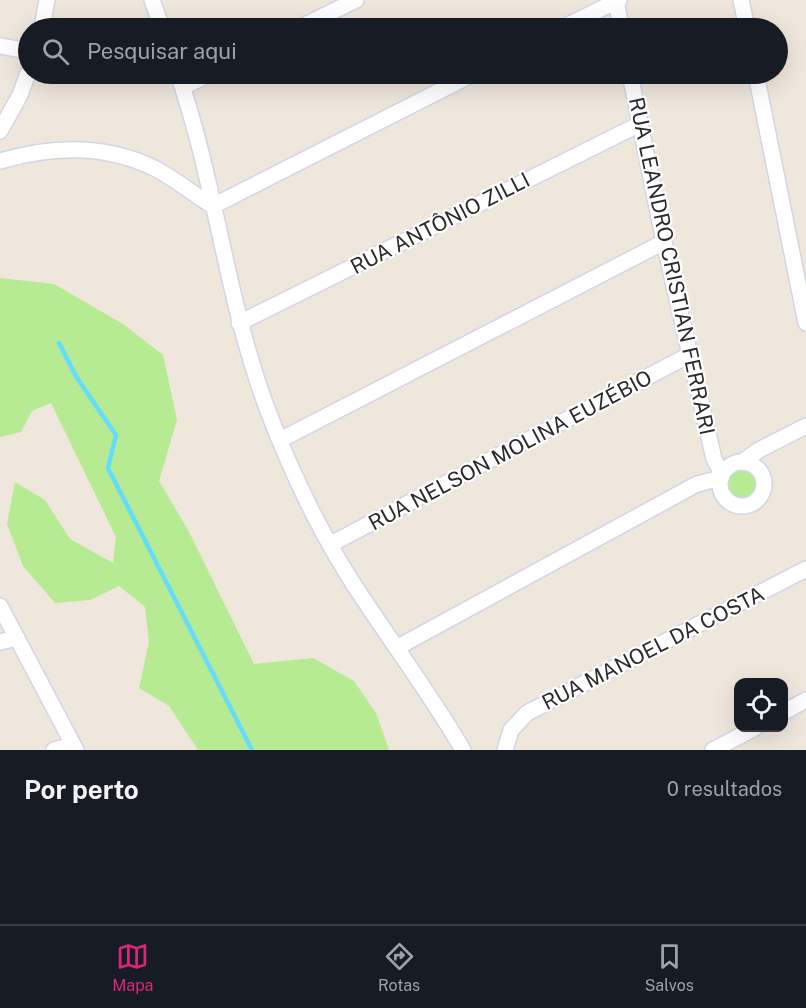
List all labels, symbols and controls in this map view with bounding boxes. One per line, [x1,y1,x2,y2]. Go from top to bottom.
search box [18,18,788,84]
icon: search [39,35,72,68]
text: Pesquisar aqui [87,38,237,64]
street label: RUA LEANDRO CRISTIAN FERRARI [624,95,720,437]
street label: RUA ANTÔNIO ZILLI [346,167,534,279]
street label: RUA NELSON MOLINA EUZÉBIO [364,364,656,536]
street label: RUA MANOEL DA COSTA [538,581,768,715]
map controls [734,678,788,732]
button: locate [734,678,788,732]
text: Por perto [24,774,139,805]
text: 0 resultados [667,777,782,801]
tab: Mapa [112,940,153,995]
tab: Rotas [378,940,420,995]
tab: Salvos [645,940,694,995]

